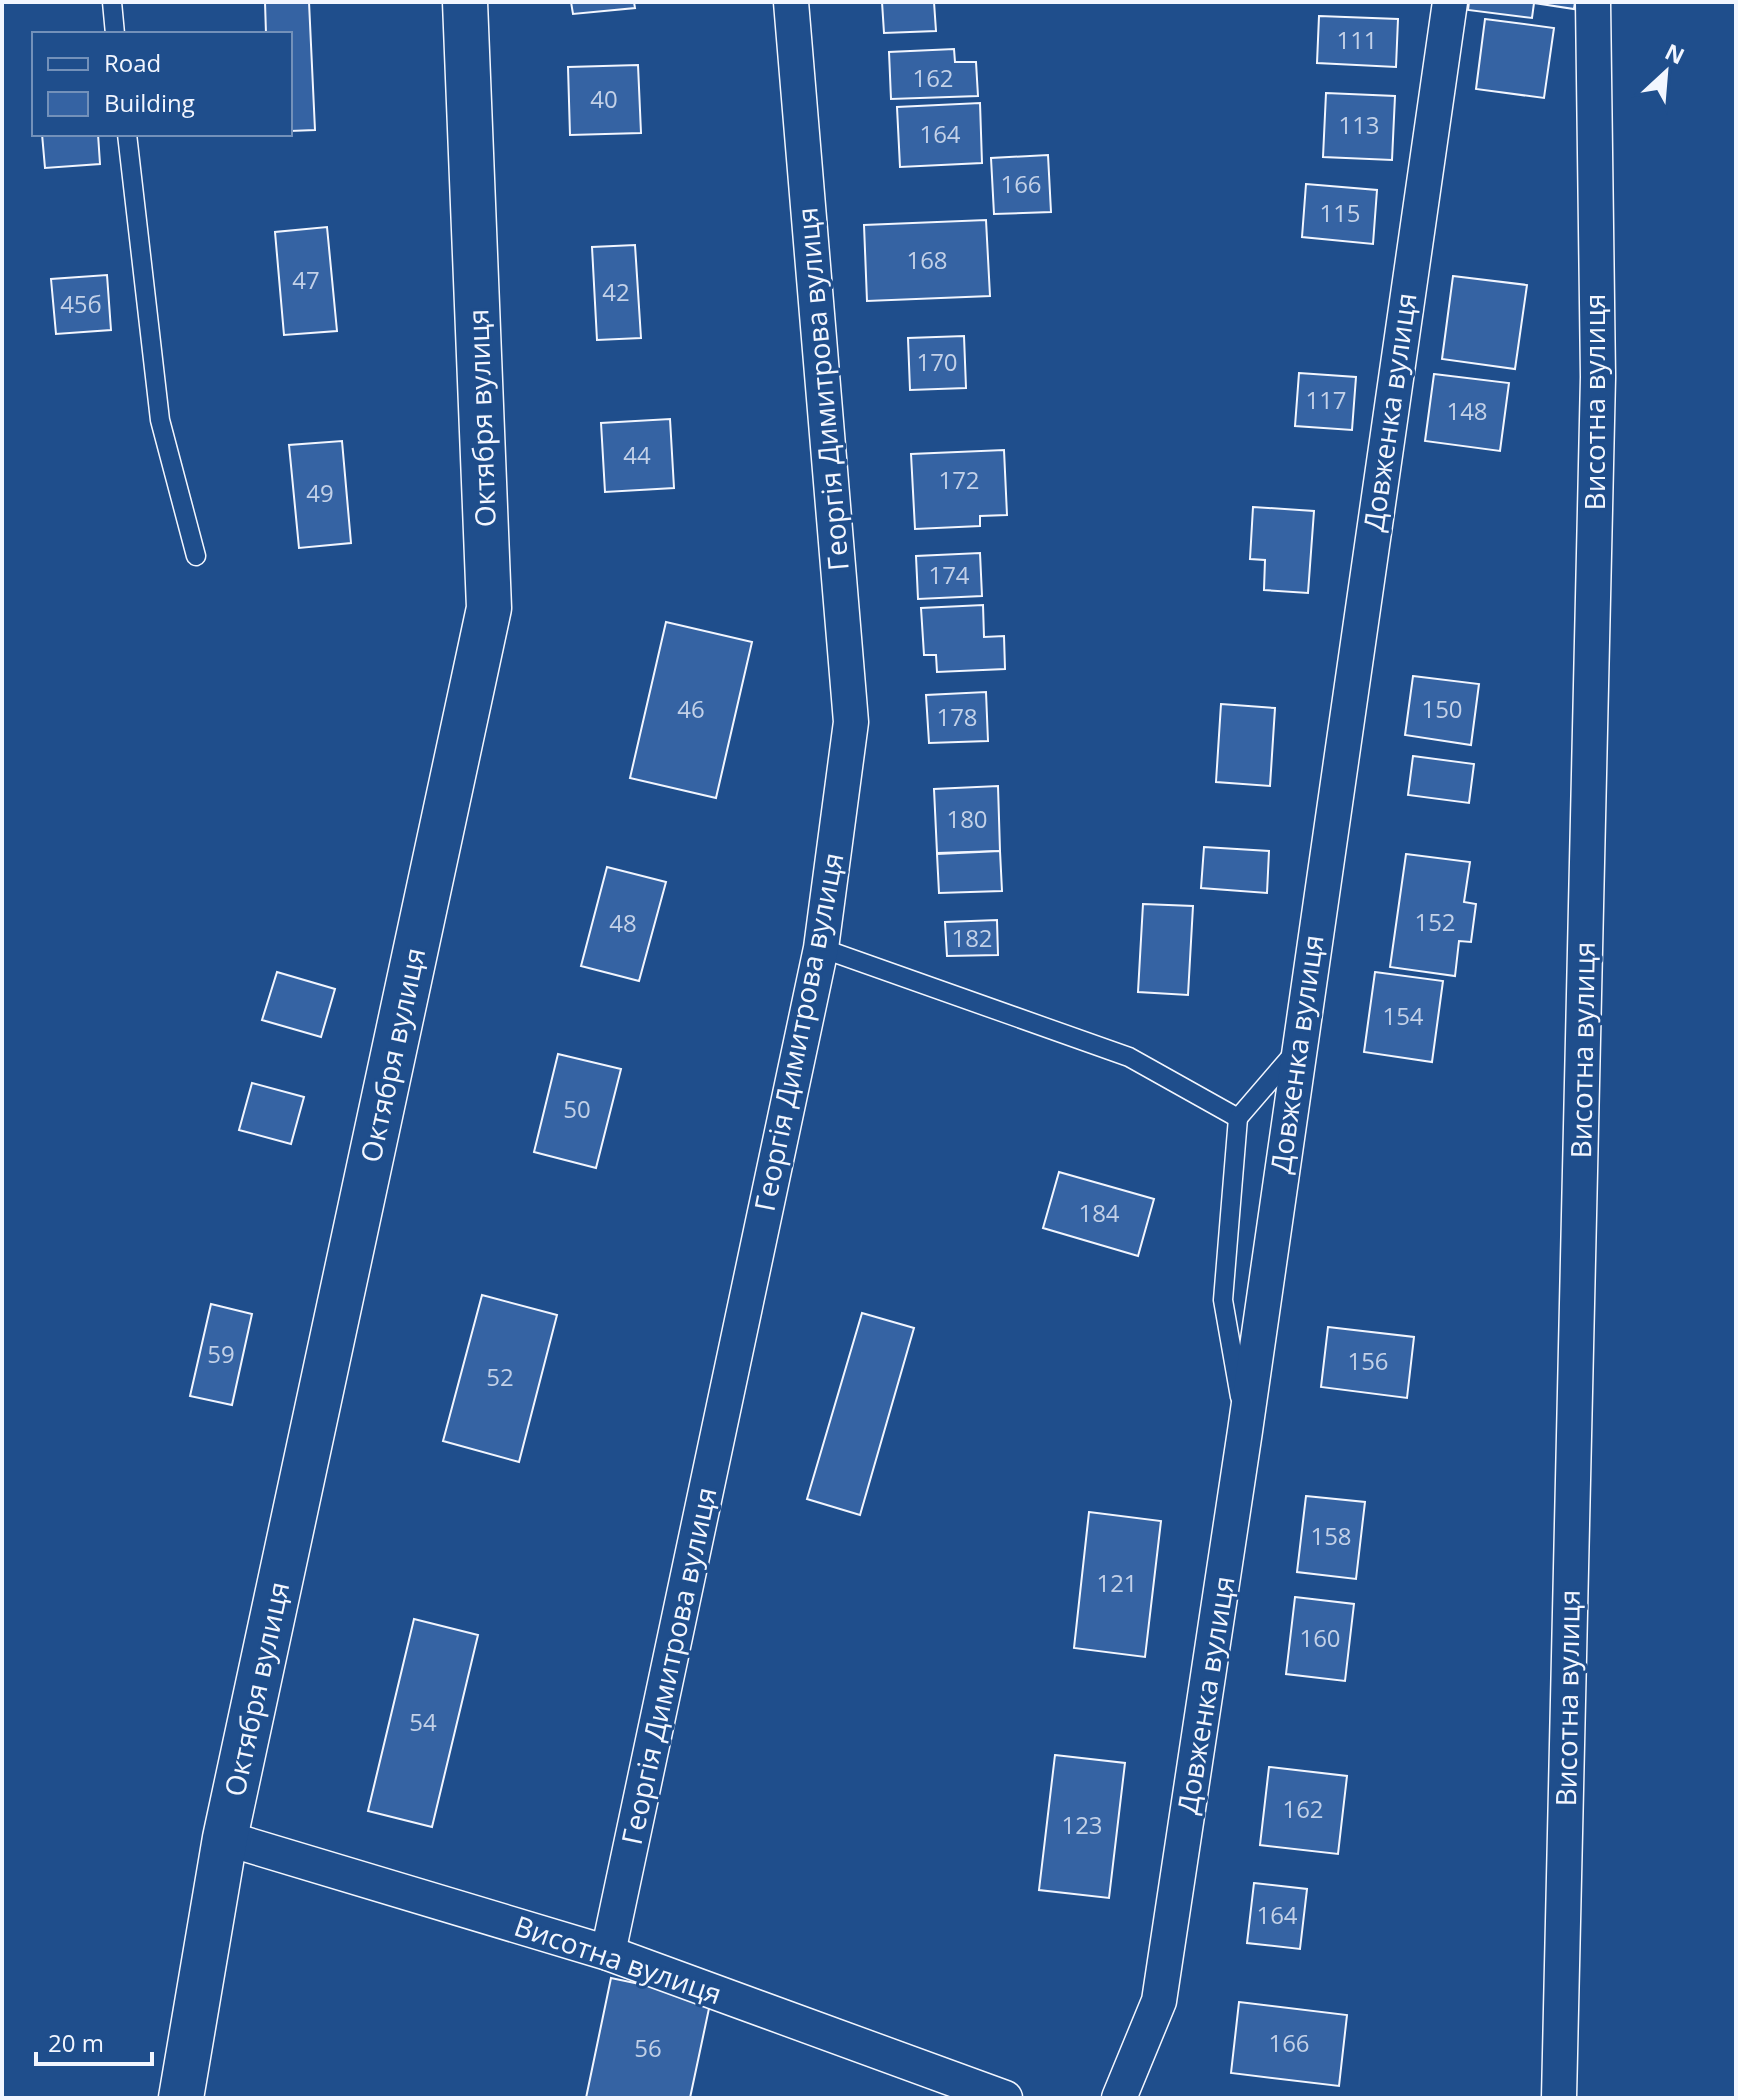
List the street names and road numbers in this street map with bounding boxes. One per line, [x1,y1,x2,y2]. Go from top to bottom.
street label: Георгія Димитрова вулиця [787,206,857,572]
street label: Довженка вулиця [1353,290,1425,534]
street label: Висотна вулиця [1575,294,1613,510]
street label: Октября вулиця [458,308,504,528]
street label: Георгія Димитрова вулиця [745,849,851,1214]
street label: Довженка вулиця [1260,932,1332,1176]
street label: Висотна вулиця [1561,941,1603,1159]
street label: Октября вулиця [351,944,433,1166]
street label: Георгія Димитрова вулиця [612,1484,724,1848]
street label: Довженка вулиця [1167,1573,1243,1817]
street label: Октября вулиця [215,1578,297,1800]
street label: Висотна вулиця [1546,1589,1588,1807]
street label: Висотна вулиця [510,1906,727,2012]

